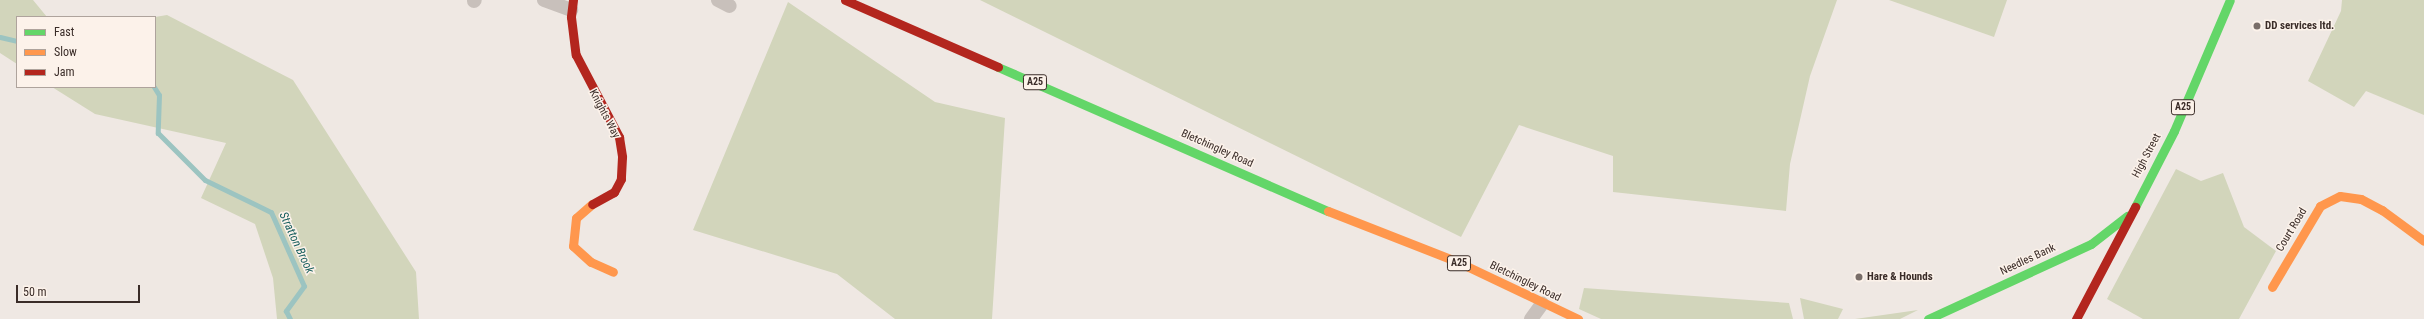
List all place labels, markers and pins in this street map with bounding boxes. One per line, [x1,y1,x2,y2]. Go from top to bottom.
place label: DD services ltd. [2265,19,2334,33]
marker: DD services ltd. [2252,21,2262,31]
place label: Hare & Hounds [1867,270,1933,284]
marker: Hare & Hounds [1854,272,1864,282]

